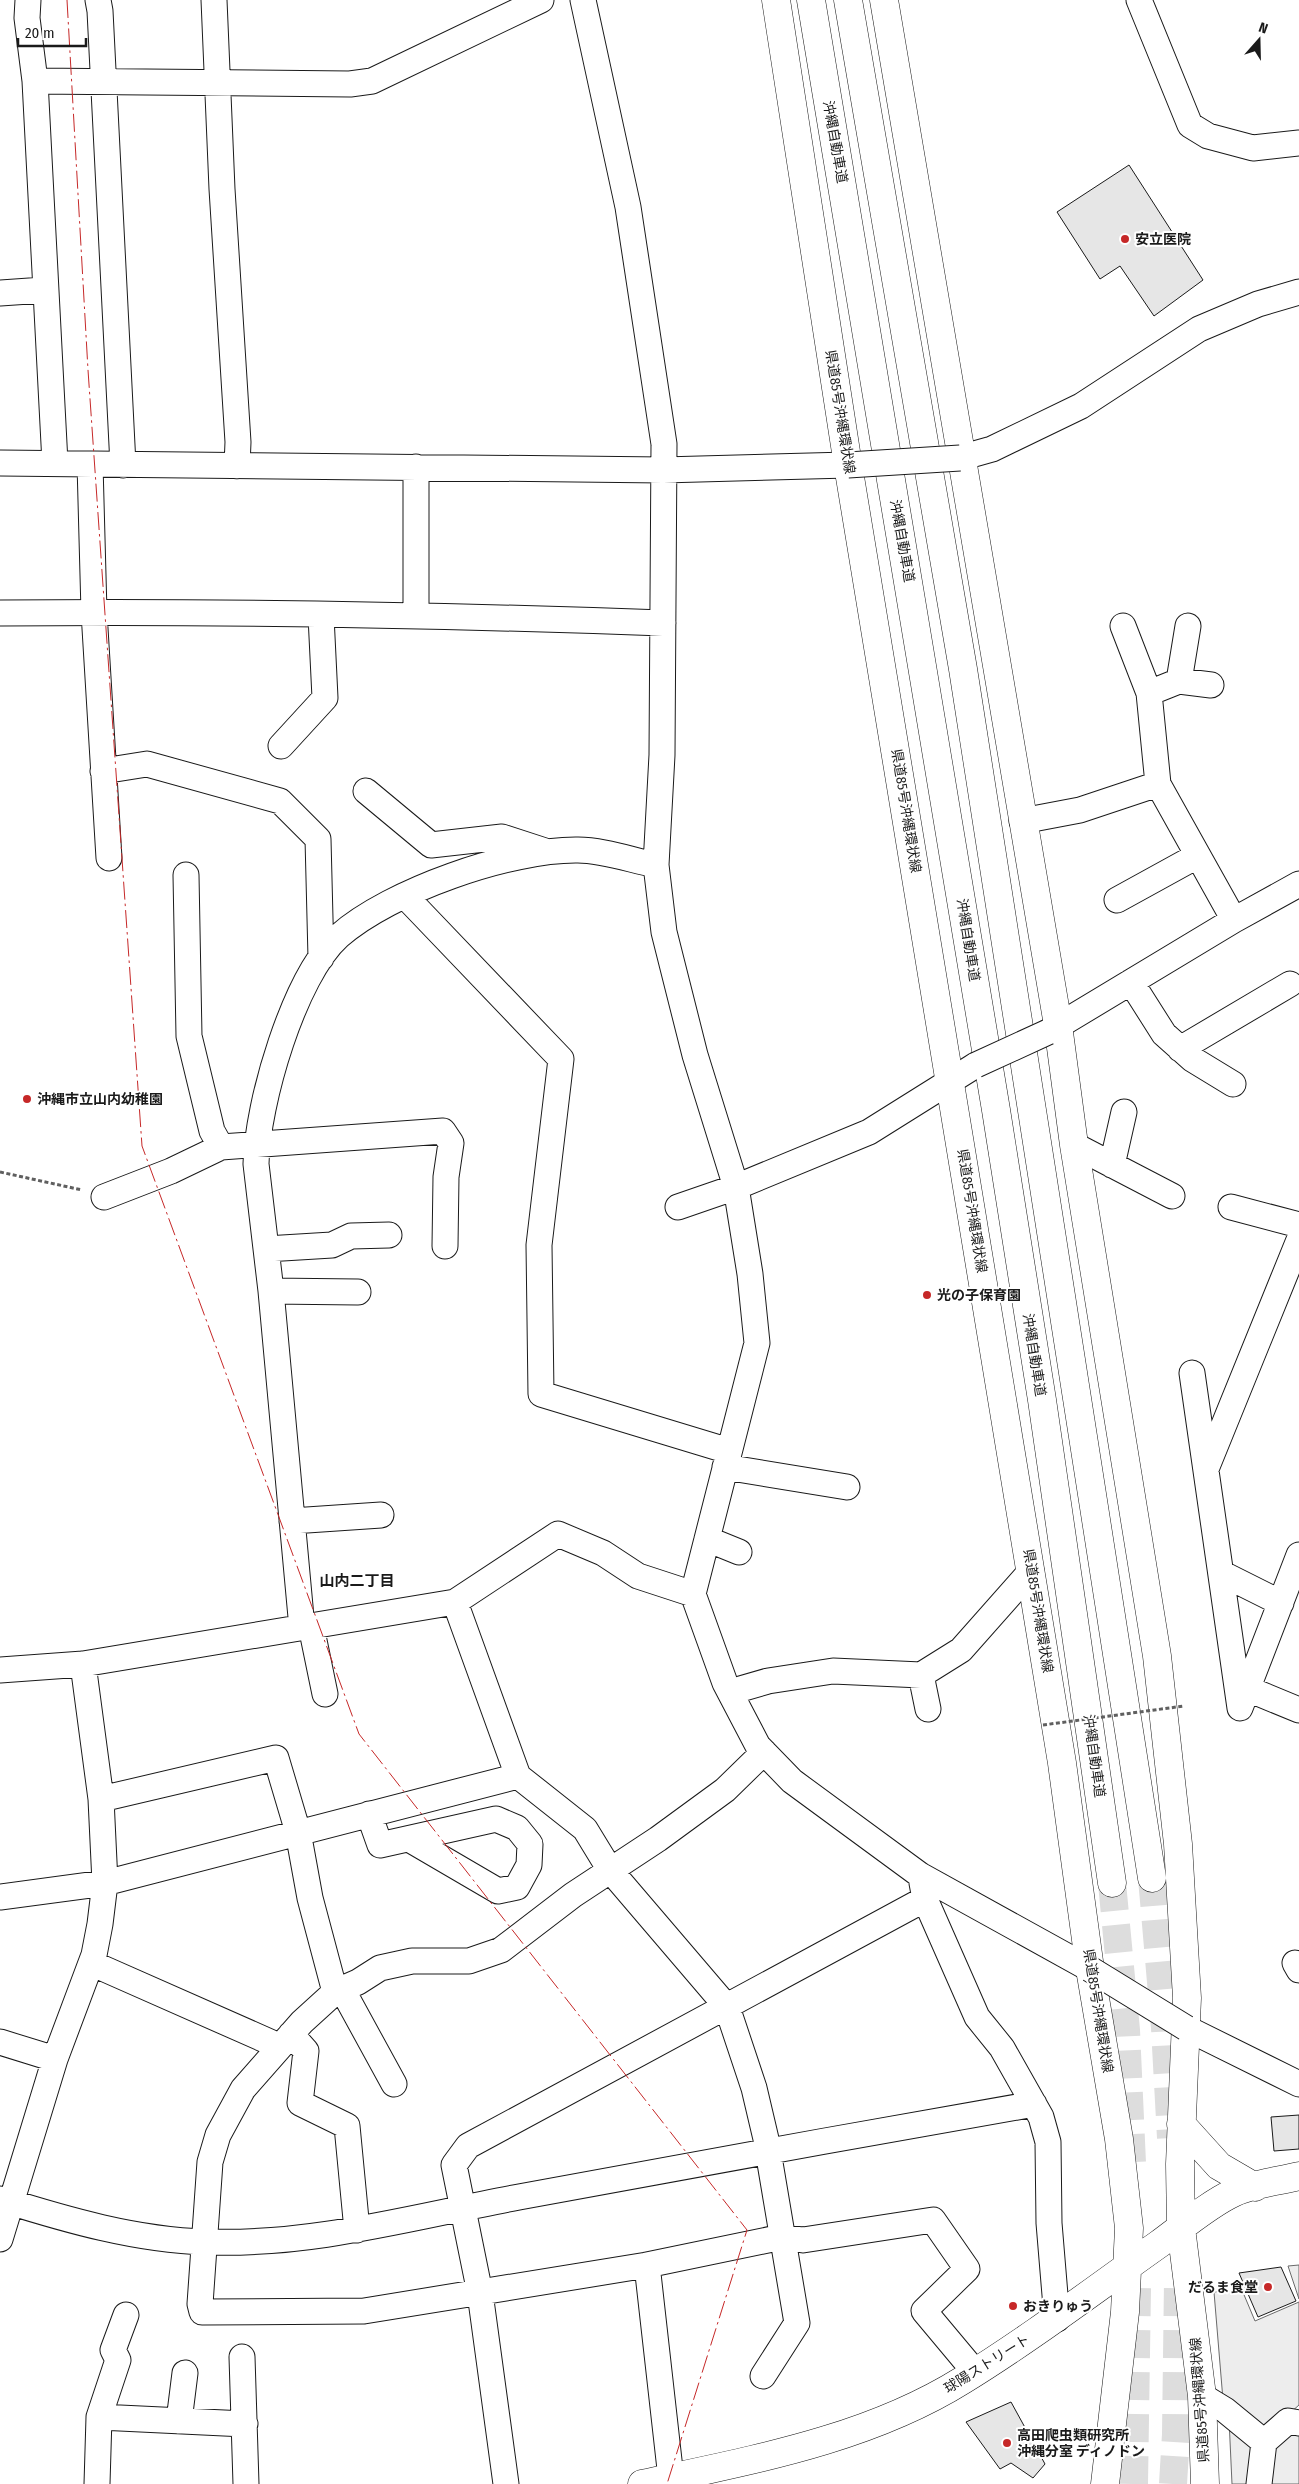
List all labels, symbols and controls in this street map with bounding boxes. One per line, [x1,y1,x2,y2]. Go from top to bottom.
scale bar [18,15,85,47]
north arrow [1234,15,1284,65]
text: N [1256,19,1270,38]
text: 20 m [25,24,55,42]
street label: 沖縄自動車道 [819,99,851,185]
place label: 安立医院 [1135,231,1191,248]
marker: 安立医院 [1119,233,1131,245]
street label: 県道85号沖縄環状線 [822,349,858,475]
street label: 沖縄自動車道 [886,498,918,584]
street label: 県道85号沖縄環状線 [888,748,924,874]
street label: 沖縄自動車道 [953,897,983,983]
place label: 沖縄市立山内幼稚園 [37,1091,163,1108]
marker: 沖縄市立山内幼稚園 [21,1093,33,1105]
street label: 県道85号沖縄環状線 [954,1148,990,1274]
place label: 光の子保育園 [937,1287,1021,1304]
marker: 光の子保育園 [921,1289,933,1301]
street label: 沖縄自動車道 [1019,1312,1049,1398]
street label: 県道85号沖縄環状線 [1020,1548,1056,1674]
district label: 山内二丁目 [319,1572,395,1590]
street label: 沖縄自動車道 [1080,1713,1108,1799]
street label: 県道85号沖縄環状線 [1080,1948,1116,2074]
place label: だるま食堂 [1188,2279,1258,2296]
marker: だるま食堂 [1262,2281,1274,2293]
place label: おきりゅう [1023,2298,1093,2315]
marker: おきりゅう [1007,2300,1019,2312]
street label: 球陽ストリート [941,2331,1033,2397]
street label: 県道85号沖縄環状線 [1187,2337,1213,2463]
place label: 高田爬虫類研究所 沖縄分室 ディノドン [1017,2427,1145,2460]
marker: 高田爬虫類研究所 沖縄分室 ディノドン [1001,2437,1013,2449]

